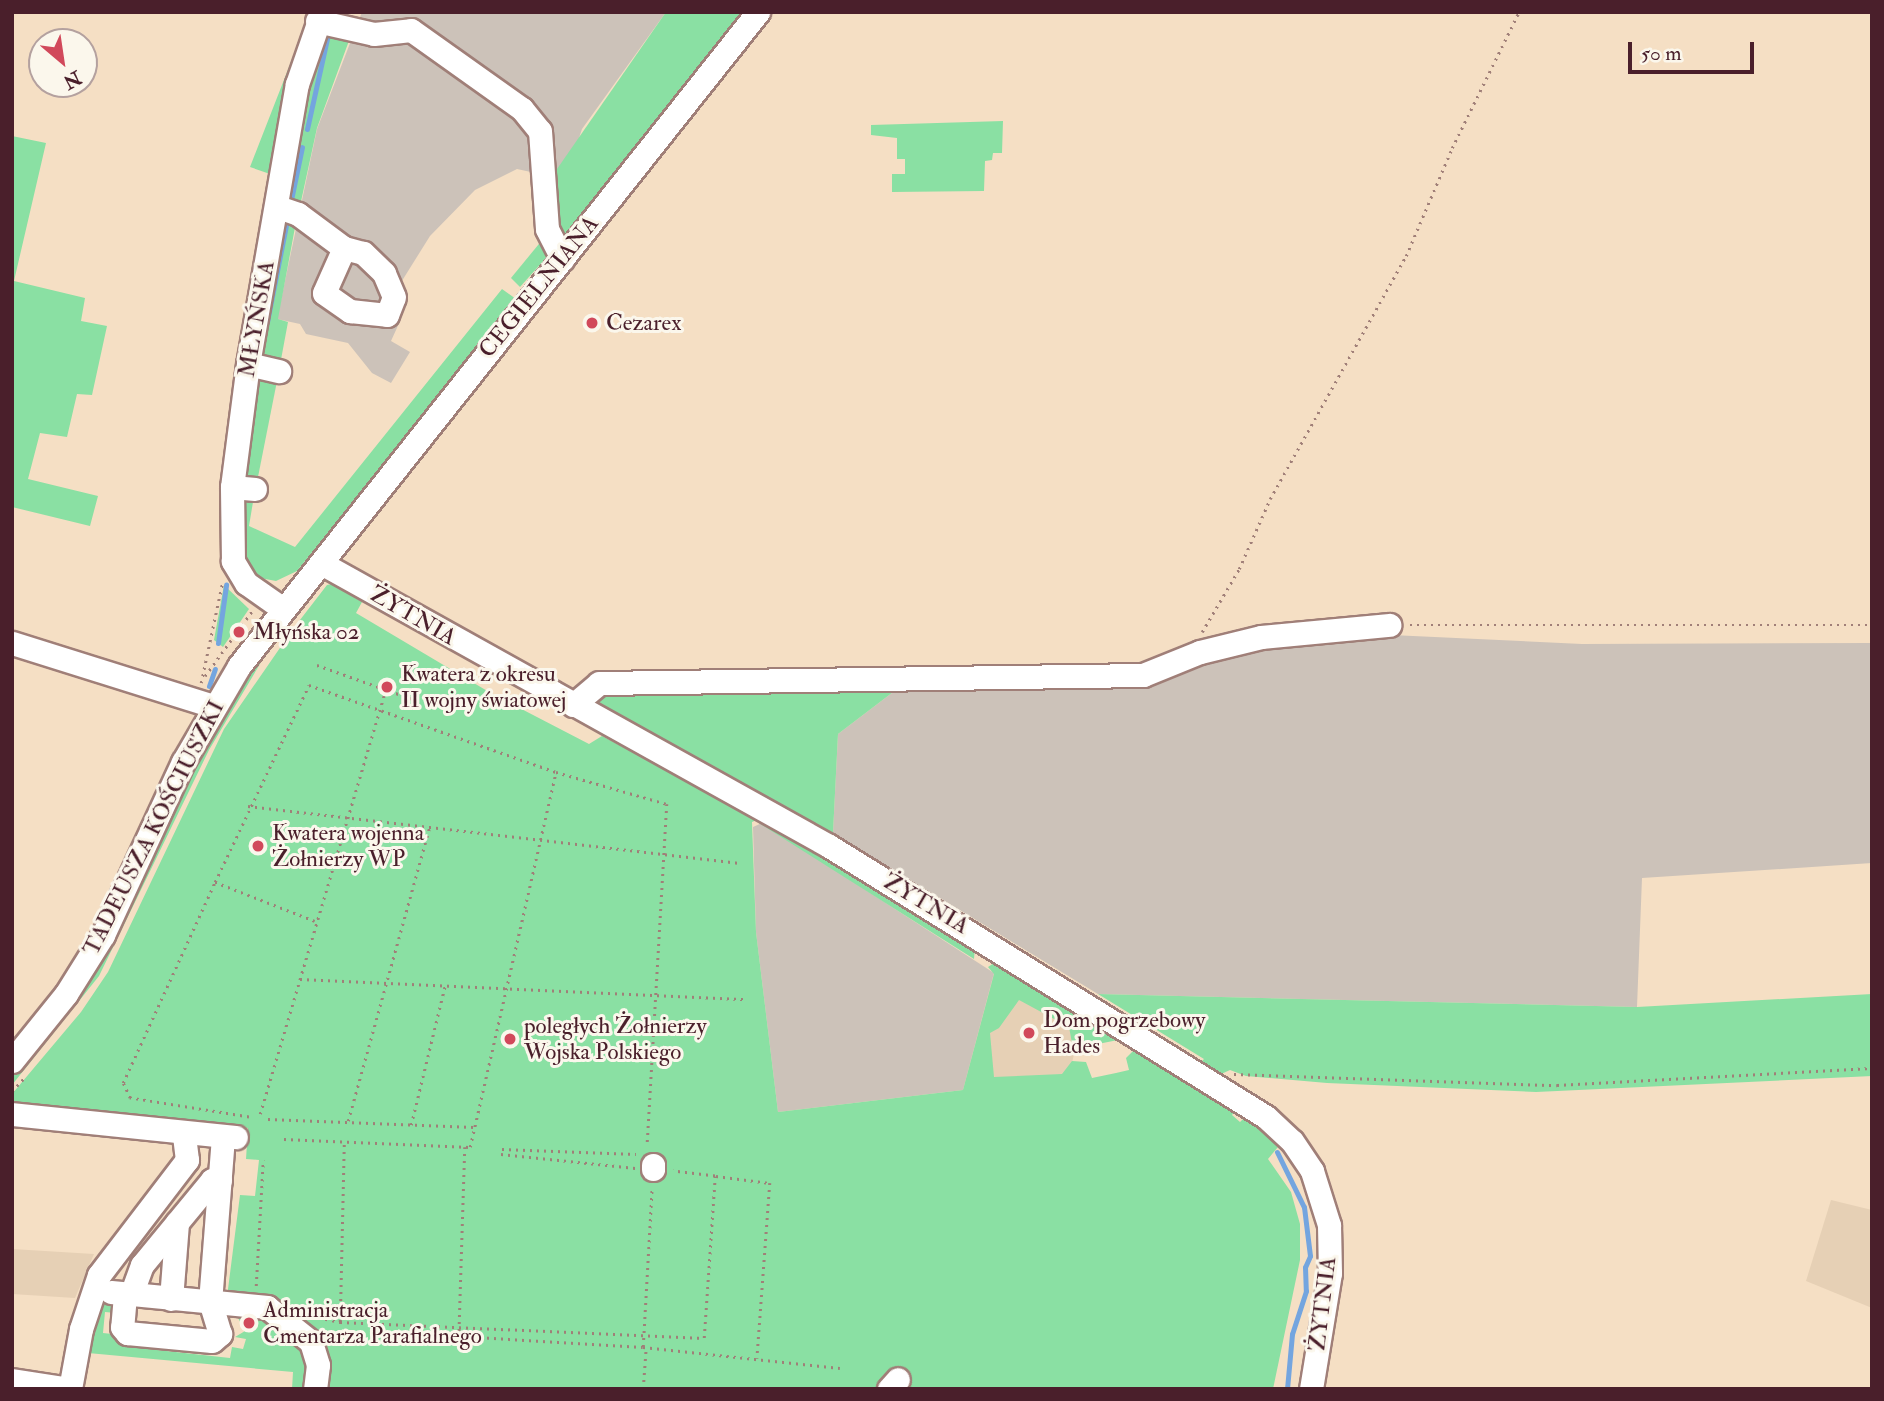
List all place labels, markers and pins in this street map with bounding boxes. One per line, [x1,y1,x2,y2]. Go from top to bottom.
place label: Cezarex [606,309,681,337]
marker: Cezarex [584,315,600,331]
place label: Młyńska 02 [253,618,359,646]
marker: Młyńska 02 [231,624,247,640]
place label: Kwatera z okresu II wojny światowej [401,660,566,714]
marker: Kwatera z okresu II wojny światowej [379,679,395,695]
place label: Kwatera wojenna Żołnierzy WP [272,819,424,873]
marker: Kwatera wojenna Żołnierzy WP [250,838,266,854]
place label: Dom pogrzebowy Hades [1043,1006,1205,1060]
place label: poległych Żołnierzy Wojska Polskiego [524,1012,707,1066]
marker: Dom pogrzebowy Hades [1021,1025,1037,1041]
marker: poległych Żołnierzy Wojska Polskiego [502,1031,518,1047]
place label: Administracja Cmentarza Parafialnego [263,1296,482,1350]
marker: Administracja Cmentarza Parafialnego [241,1315,257,1331]

